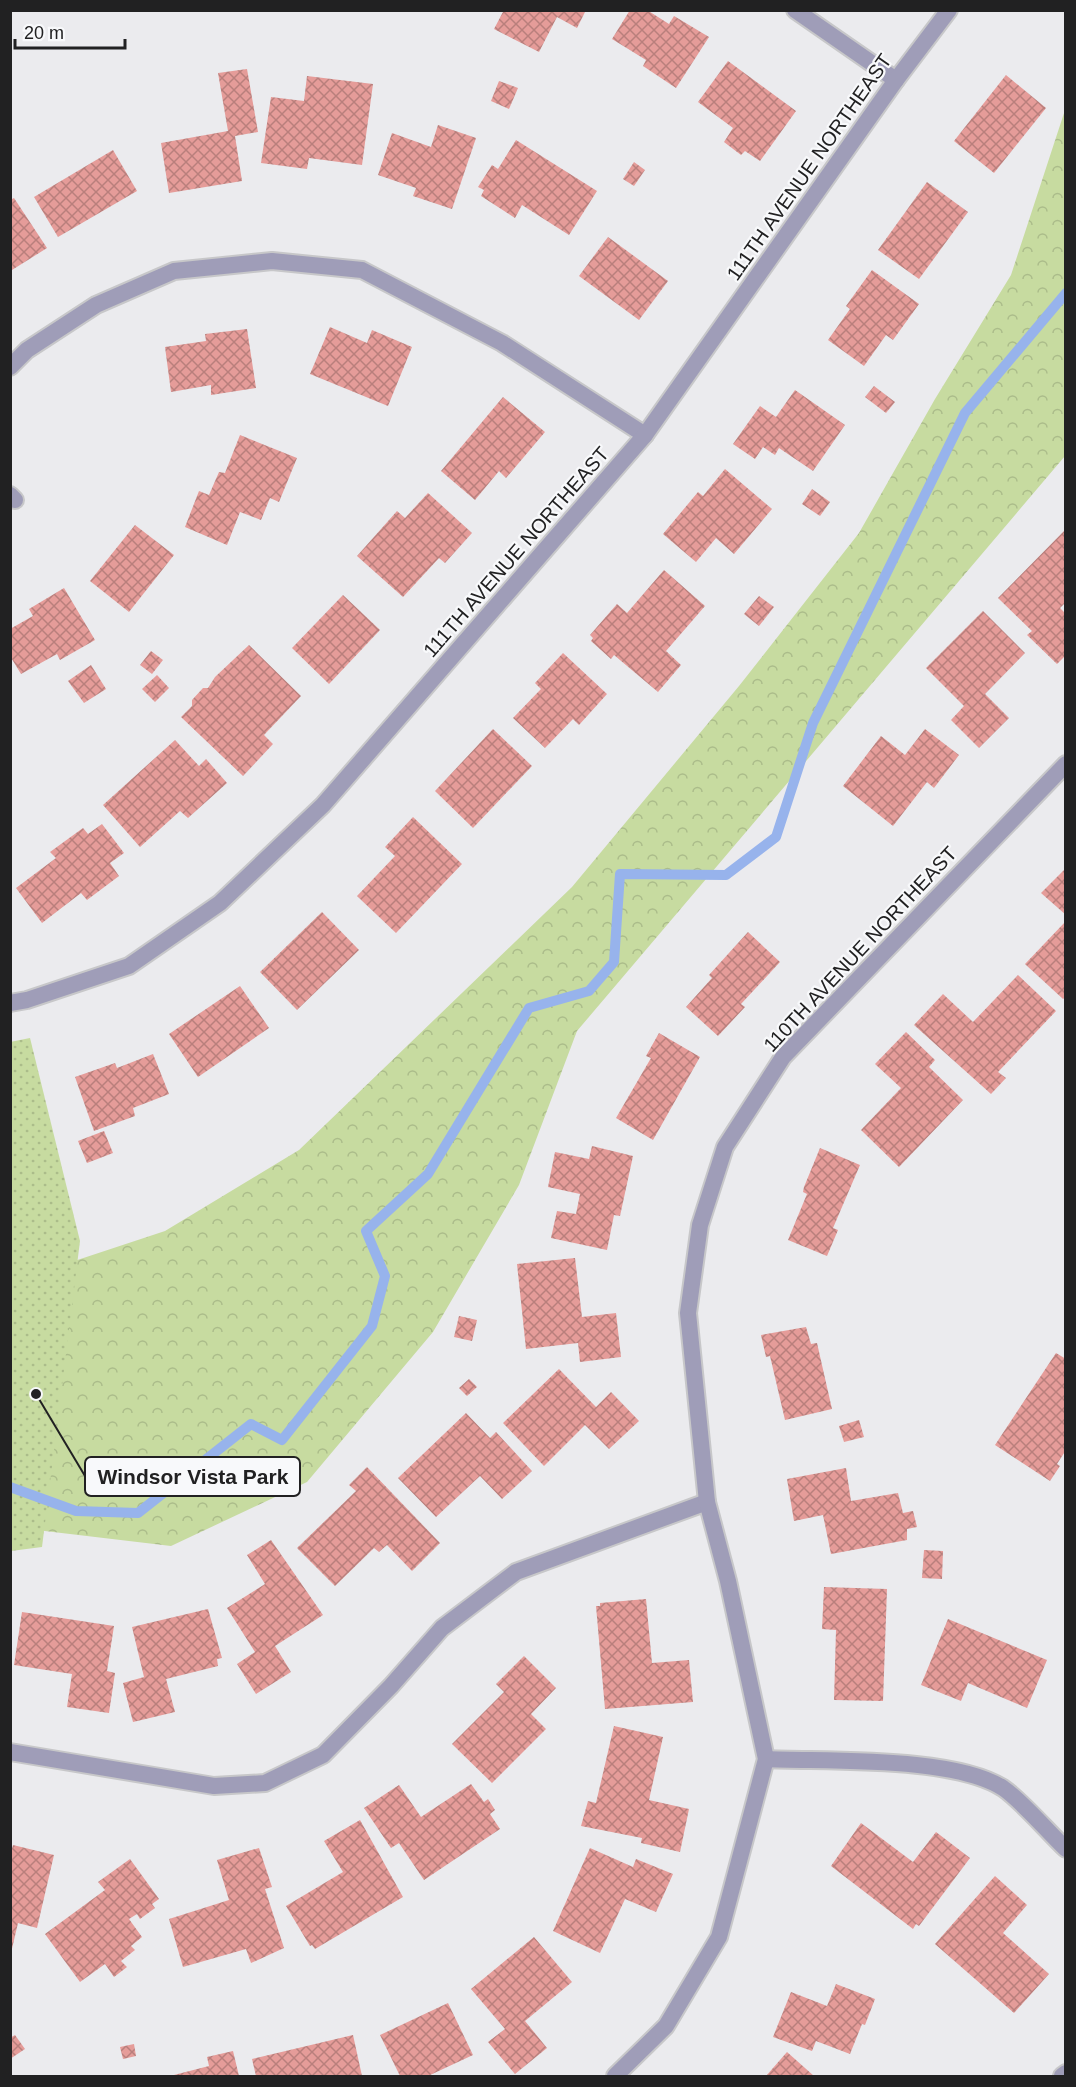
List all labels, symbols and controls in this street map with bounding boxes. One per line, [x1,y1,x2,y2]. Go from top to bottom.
scale bar [15,12,124,50]
text: 20 m [24,23,64,43]
street label: 111TH AVENUE NORTHEAST [722,50,896,284]
street label: 111TH AVENUE NORTHEAST [419,443,613,661]
street label: 110TH AVENUE NORTHEAST [759,842,961,1056]
callout: Windsor Vista Park [85,1457,300,1496]
text: Windsor Vista Park [98,1465,289,1488]

